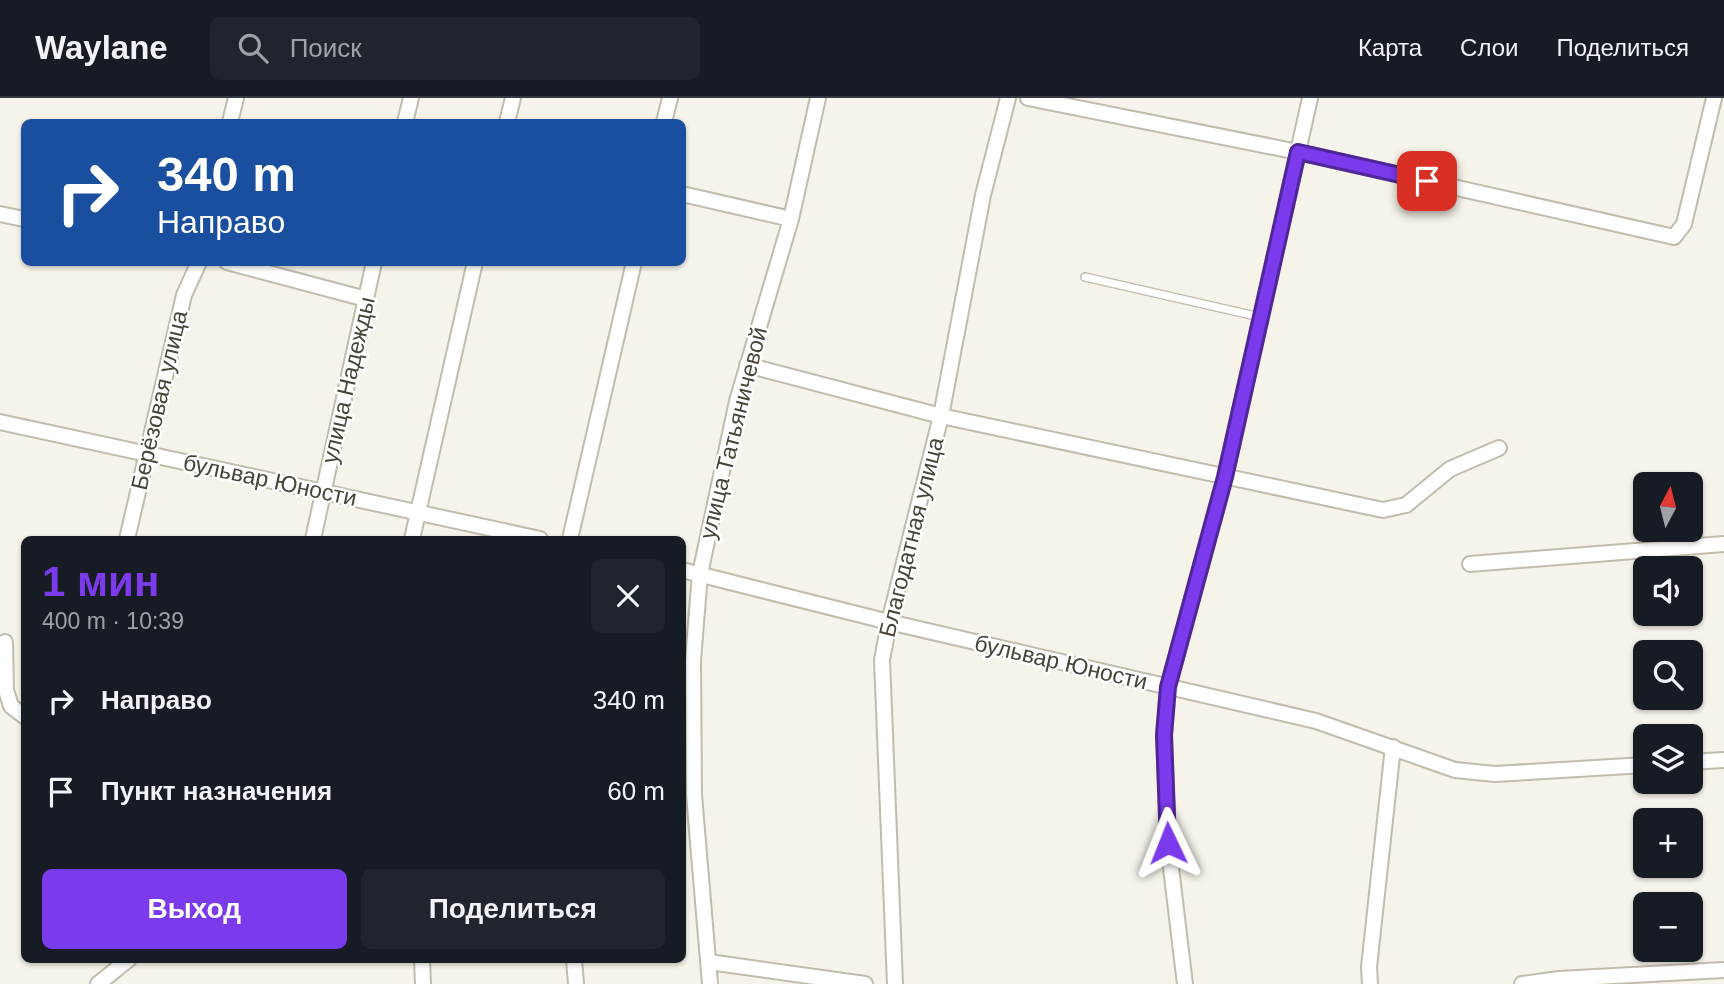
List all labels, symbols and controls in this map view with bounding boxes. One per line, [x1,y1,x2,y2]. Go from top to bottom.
search box [210,17,700,80]
text: Waylane [35,29,168,66]
icon: search [234,29,272,67]
text: Поиск [290,33,362,63]
text: Карта [1358,34,1422,61]
text: Слои [1460,34,1518,61]
text: Поделиться [1556,34,1689,61]
icon: right [42,147,133,238]
text: 340 m [157,147,296,201]
pin [1397,151,1457,211]
icon: arrive [1408,162,1446,200]
text: Направо [157,204,285,240]
street label: улица Надежды [316,294,380,466]
street label: Берёзовая улица [126,308,192,492]
street label: улица Татьяничевой [694,324,772,542]
street label: Благодатная улица [874,434,948,640]
street label: бульвар Юности [181,449,359,511]
north arrow [1633,472,1703,542]
map controls [1633,472,1703,962]
button: sound [1633,556,1703,626]
text: 1 мин [42,558,159,605]
button: close [591,559,665,633]
text: 400 m · 10:39 [42,608,184,634]
street label: бульвар Юности [972,629,1150,695]
button: search [1633,640,1703,710]
icon: right [42,682,80,720]
text: Направо [101,685,212,715]
text: 340 m [593,685,665,715]
button: layers [1633,724,1703,794]
icon: arrive [42,773,80,811]
text: Пункт назначения [101,776,332,806]
text: 60 m [607,776,665,806]
position arrow [1131,806,1205,880]
button: + [1633,808,1703,878]
button: Выход [42,869,347,949]
button: Поделиться [361,869,665,949]
button: − [1633,892,1703,962]

